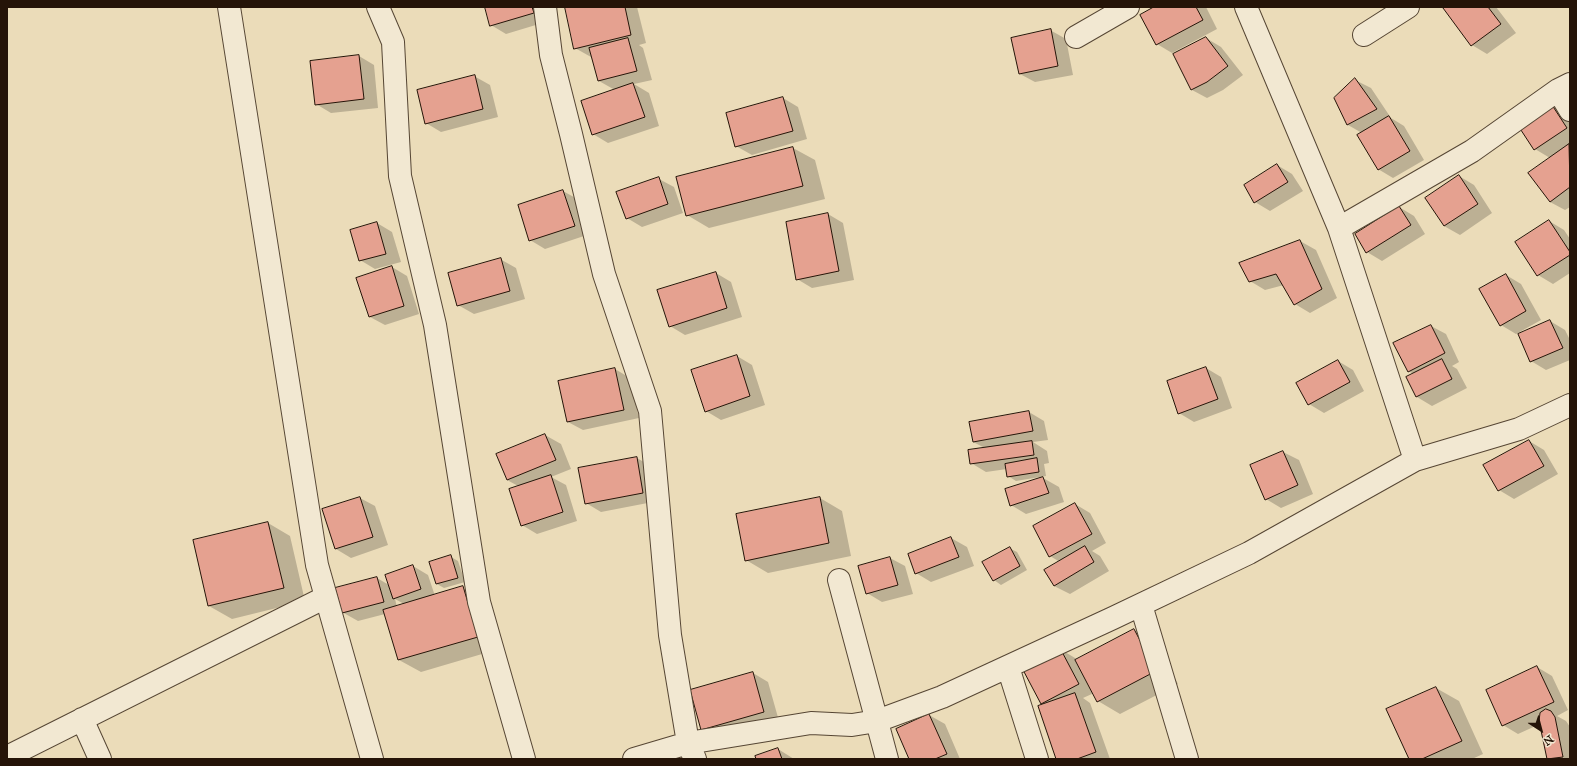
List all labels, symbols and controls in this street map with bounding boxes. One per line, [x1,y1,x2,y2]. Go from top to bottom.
north arrow [1521,710,1561,750]
text: N [1541,732,1556,748]

